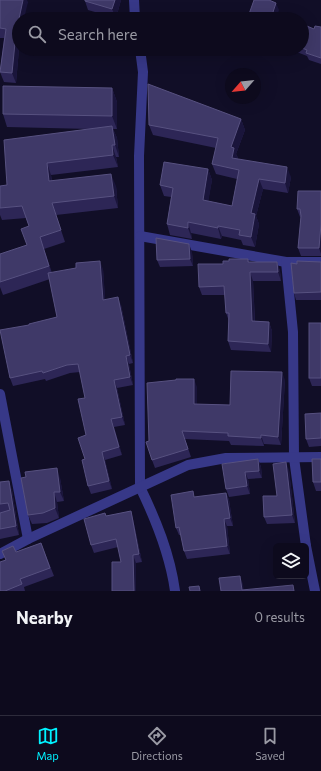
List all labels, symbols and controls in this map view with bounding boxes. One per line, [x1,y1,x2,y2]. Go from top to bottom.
search box [12,12,309,56]
icon: search [26,23,48,45]
text: Search here [58,25,137,43]
north arrow [225,68,261,104]
map controls [273,543,309,579]
button: layers [273,543,309,579]
text: Nearby [16,607,73,628]
text: 0 results [254,609,305,625]
tab: Map [36,725,59,762]
tab: Directions [131,725,183,762]
tab: Saved [255,725,285,762]

